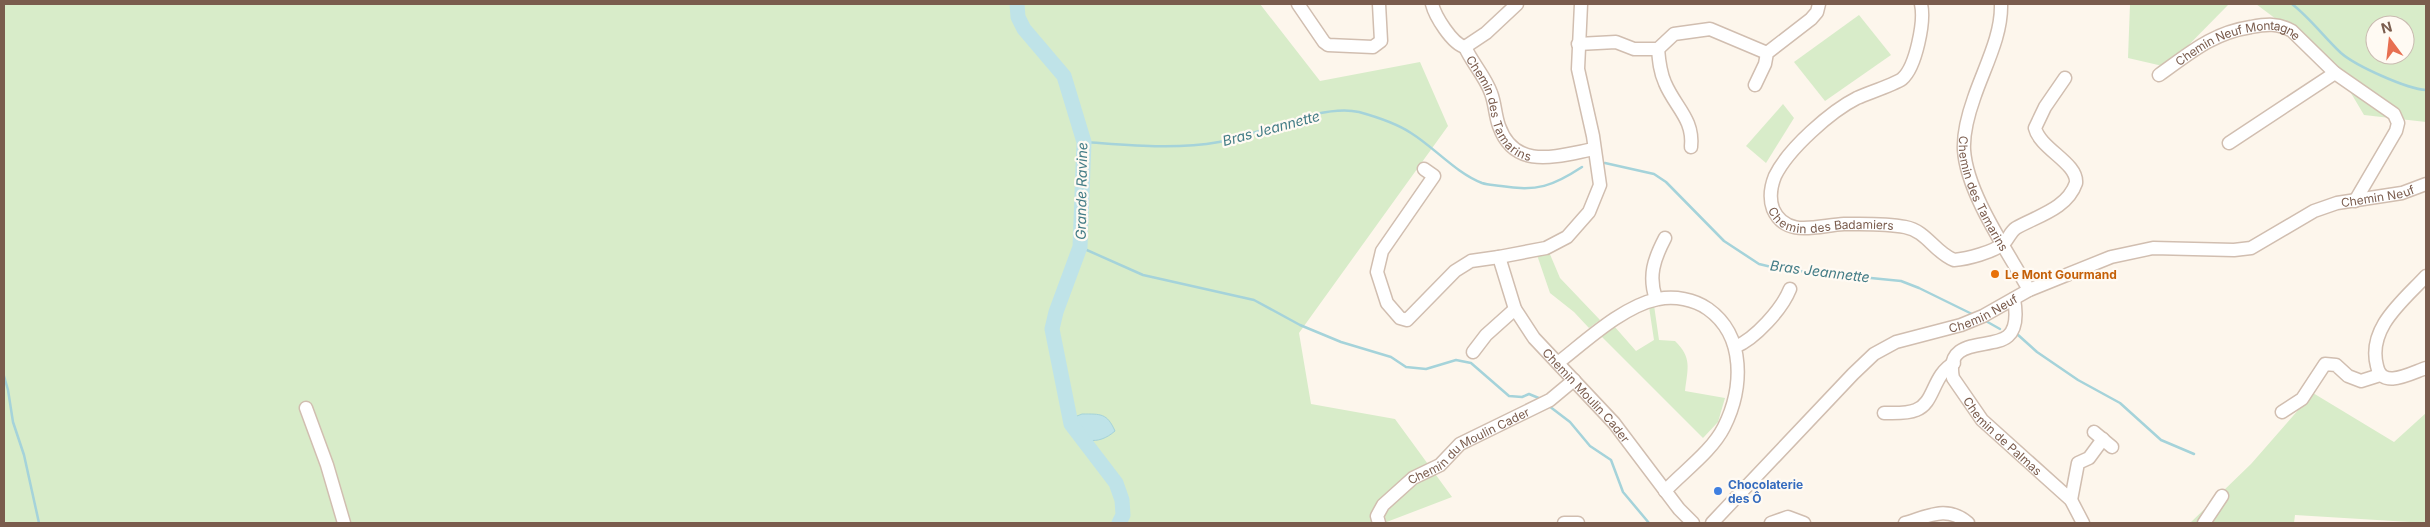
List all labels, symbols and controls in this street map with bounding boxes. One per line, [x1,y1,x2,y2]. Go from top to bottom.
north arrow [2365,15,2415,65]
street label: Chemin Neuf Montagne [2172,17,2304,68]
text: N [2379,17,2394,37]
street label: Chemin des Tamarins [1463,52,1533,163]
water label: Bras Jeannette [1220,107,1322,149]
street label: Chemin des Tamarins [1956,135,2012,254]
water label: Grande Ravine [1072,142,1090,240]
street label: Chemin Neuf [2340,181,2417,210]
street label: Chemin des Badamiers [1765,204,1895,236]
water label: Bras Jeannette [1769,256,1871,286]
place label: Le Mont Gourmand [2005,267,2117,282]
marker: Le Mont Gourmand [1989,268,2001,280]
street label: Chemin Neuf [1947,290,2020,335]
street label: Chemin Moulin Cader [1540,345,1634,446]
street label: Chemin de Palmas [1961,394,2045,478]
street label: Chemin du Moulin Cader [1404,404,1532,487]
place label: Chocolaterie des Ô [1728,477,1803,506]
marker: Chocolaterie des Ô [1712,485,1724,497]

